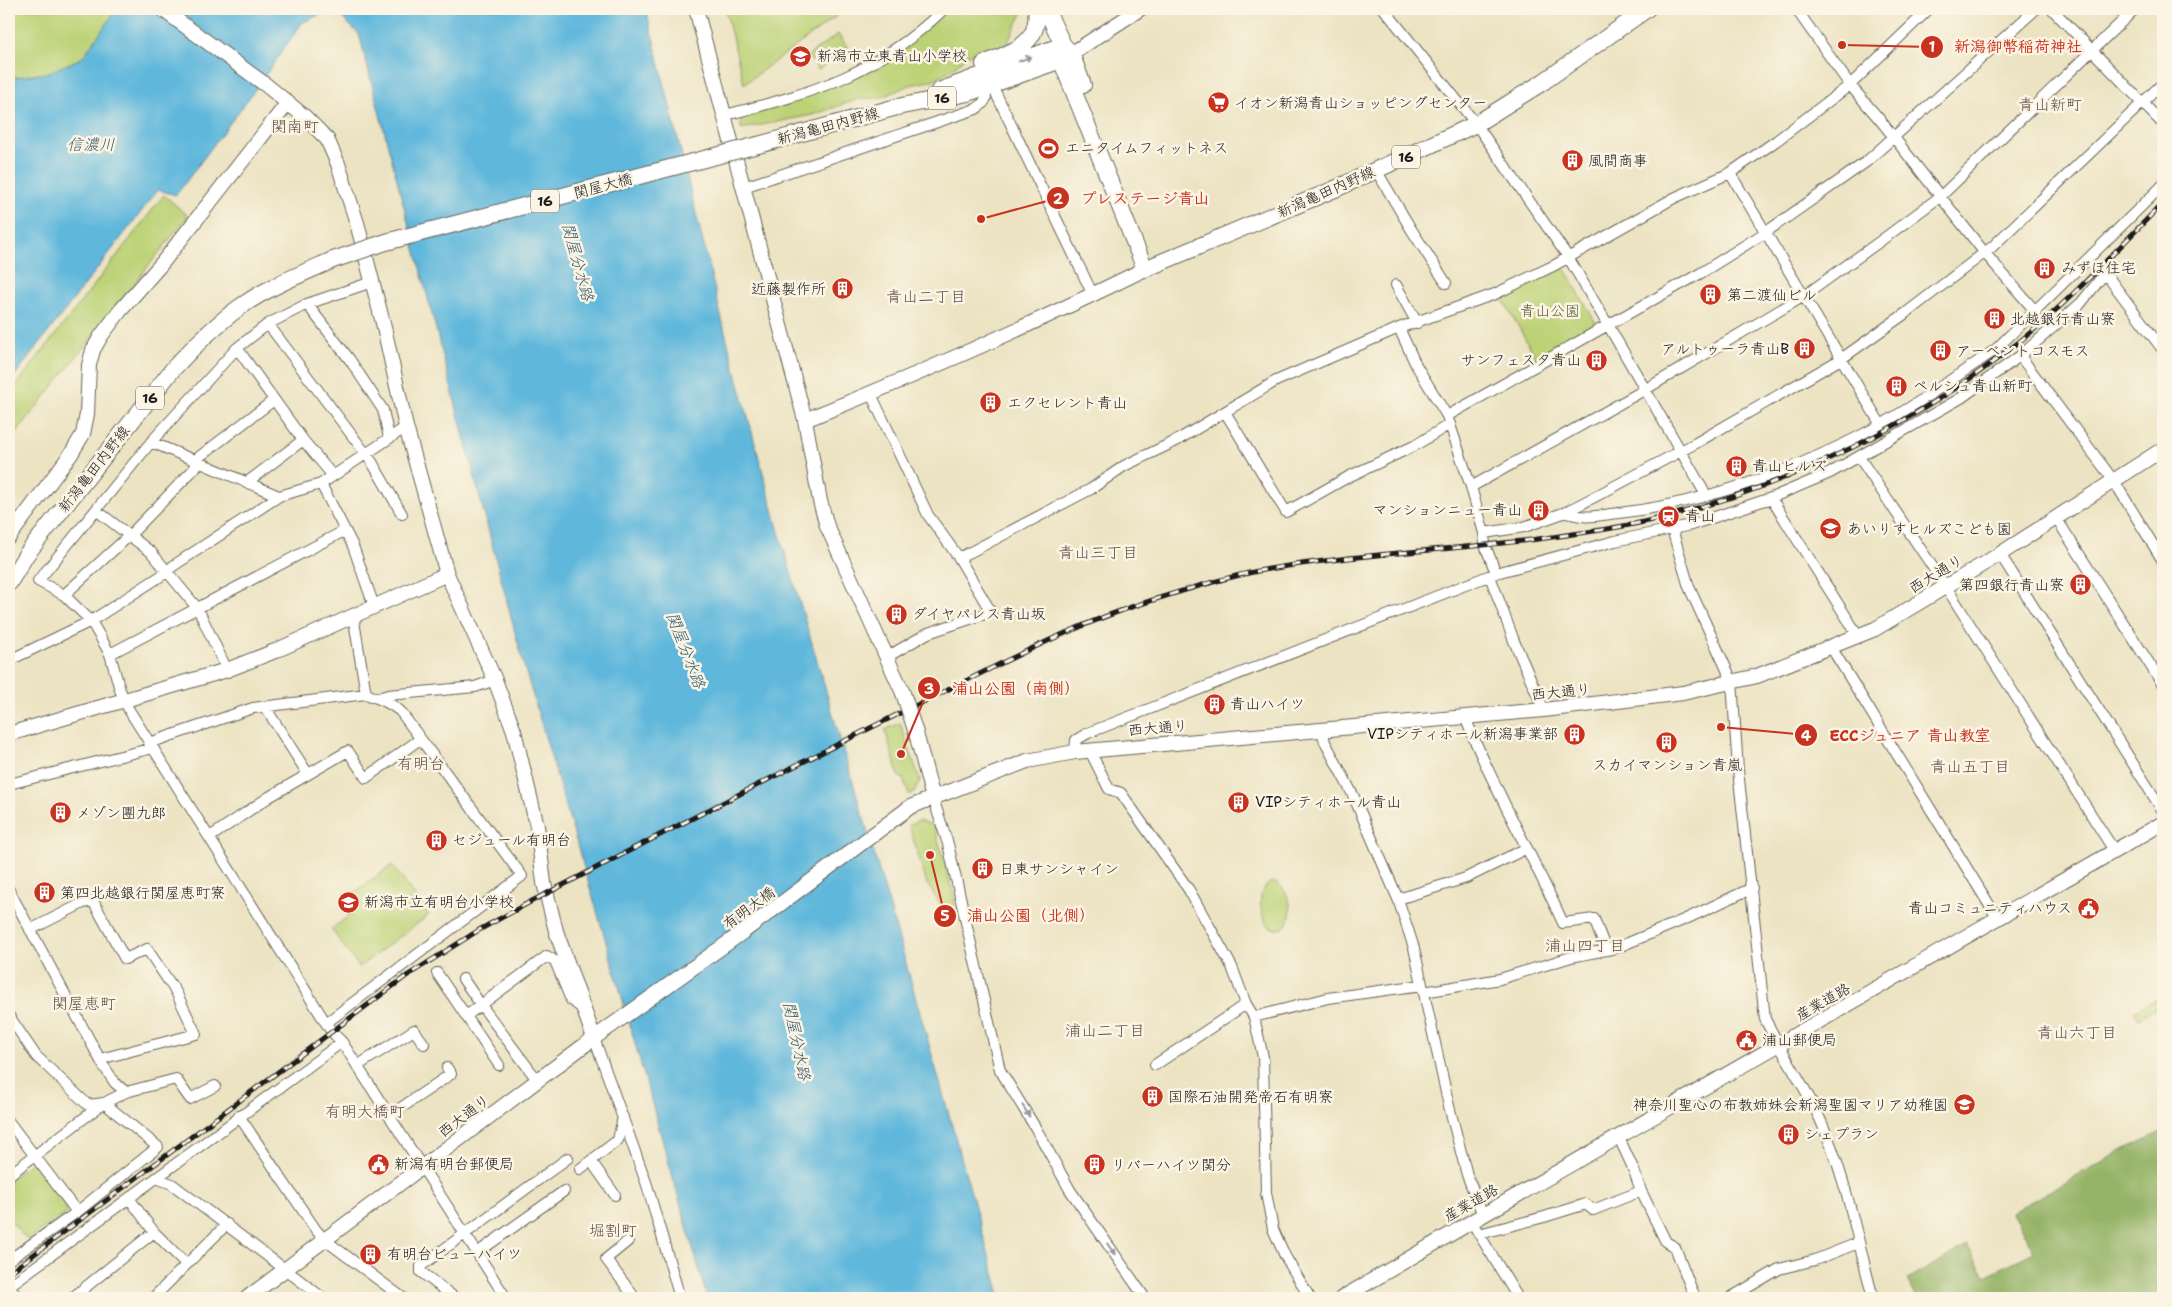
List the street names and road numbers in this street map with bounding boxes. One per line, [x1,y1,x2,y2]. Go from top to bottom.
road number: 16 [928,86,956,110]
street label: 新潟亀田内野線 [775,103,881,149]
road number: 16 [1392,146,1420,168]
street label: 新潟亀田内野線 [1274,162,1378,222]
street label: 関屋大橋 [571,169,635,203]
road number: 16 [531,190,559,212]
road number: 16 [136,386,164,409]
street label: 新潟亀田内野線 [54,421,134,517]
street label: 西大通り [1905,550,1967,598]
street label: 西大通り [1530,679,1592,705]
street label: 西大通り [1127,715,1189,741]
street label: 有明大橋 [719,882,779,934]
street label: 産業道路 [1792,978,1854,1026]
street label: 西大通り [434,1090,494,1142]
street label: 産業道路 [1440,1179,1502,1227]

